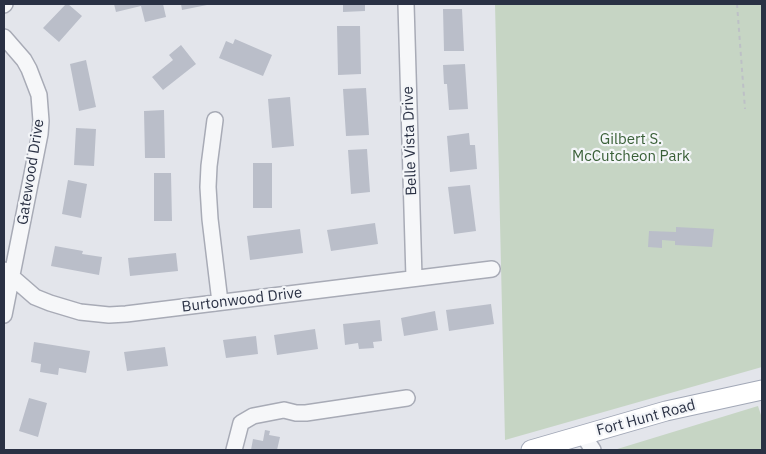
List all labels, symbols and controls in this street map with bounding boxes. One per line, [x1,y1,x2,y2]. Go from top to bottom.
street label: Belle Vista Drive [399,86,421,196]
street label: Gatewood Drive [14,118,48,226]
park label: Gilbert S. McCutcheon Park [572,131,690,166]
street label: Burtonwood Drive [181,284,303,316]
street label: Fort Hunt Road [595,396,697,440]

